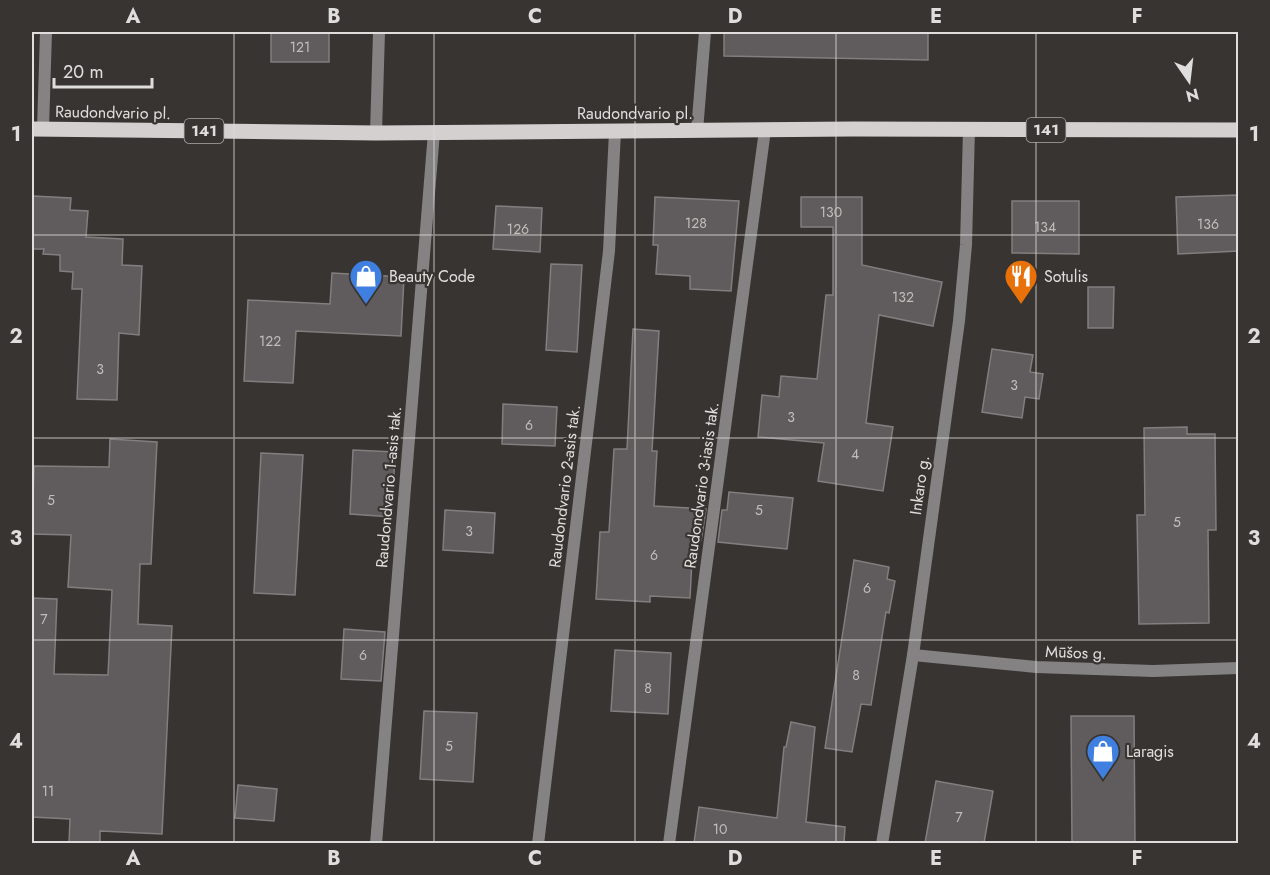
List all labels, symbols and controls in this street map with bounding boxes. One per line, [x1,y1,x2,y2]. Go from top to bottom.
text: A [125,2,141,31]
text: B [327,2,341,31]
text: C [528,2,542,31]
text: D [728,2,742,31]
text: E [930,2,942,31]
text: F [1131,2,1143,31]
house number: 121 [290,37,310,57]
scale bar [54,51,152,89]
north arrow [1159,51,1219,111]
text: 20 m [63,59,103,85]
text: N [1184,82,1201,108]
street label: Raudondvario pl. [55,100,171,125]
street label: Raudondvario pl. [577,102,693,125]
road number: 141 [1026,118,1066,142]
road number: 141 [184,119,224,143]
text: 1 [11,120,21,149]
text: 1 [1249,120,1259,149]
house number: 130 [820,202,842,222]
house number: 128 [685,213,707,233]
house number: 136 [1197,214,1219,234]
house number: 134 [1034,217,1056,237]
house number: 126 [507,219,529,239]
shop icon: Beauty Code [348,258,384,305]
restaurant icon: Sotulis [1003,258,1039,305]
place label: Beauty Code [389,265,475,288]
place label: Sotulis [1044,265,1088,288]
house number: 132 [892,287,914,307]
text: 2 [9,322,23,351]
text: 2 [1247,322,1261,351]
house number: 122 [259,331,281,351]
house number: 3 [96,359,104,379]
house number: 3 [1010,375,1018,395]
street label: Raudondvario 3-iasis tak. [678,400,725,570]
street label: Raudondvario 2-asis tak. [543,403,586,569]
street label: Raudondvario 1-asis tak. [370,405,407,569]
house number: 3 [787,407,795,427]
house number: 6 [525,415,533,435]
house number: 4 [851,444,859,464]
street label: Inkaro g. [904,454,935,516]
house number: 5 [47,490,55,510]
house number: 5 [755,500,763,520]
house number: 5 [1173,512,1181,532]
house number: 3 [465,521,473,541]
text: 3 [10,524,22,553]
text: 3 [1248,524,1260,553]
house number: 6 [650,545,658,565]
house number: 6 [863,578,871,598]
house number: 7 [40,609,48,629]
street label: Mūšos g. [1045,640,1107,665]
house number: 6 [359,645,367,665]
house number: 8 [852,665,860,685]
house number: 8 [644,678,652,698]
text: 4 [9,727,23,756]
text: 4 [1247,727,1261,756]
shop icon: Laragis [1085,733,1121,780]
house number: 5 [445,736,453,756]
place label: Laragis [1126,740,1174,763]
house number: 11 [42,781,54,801]
house number: 7 [955,807,963,827]
house number: 10 [713,819,727,839]
text: A [125,844,141,873]
text: B [327,844,341,873]
text: C [528,844,542,873]
text: D [728,844,742,873]
text: E [930,844,942,873]
text: F [1131,844,1143,873]

